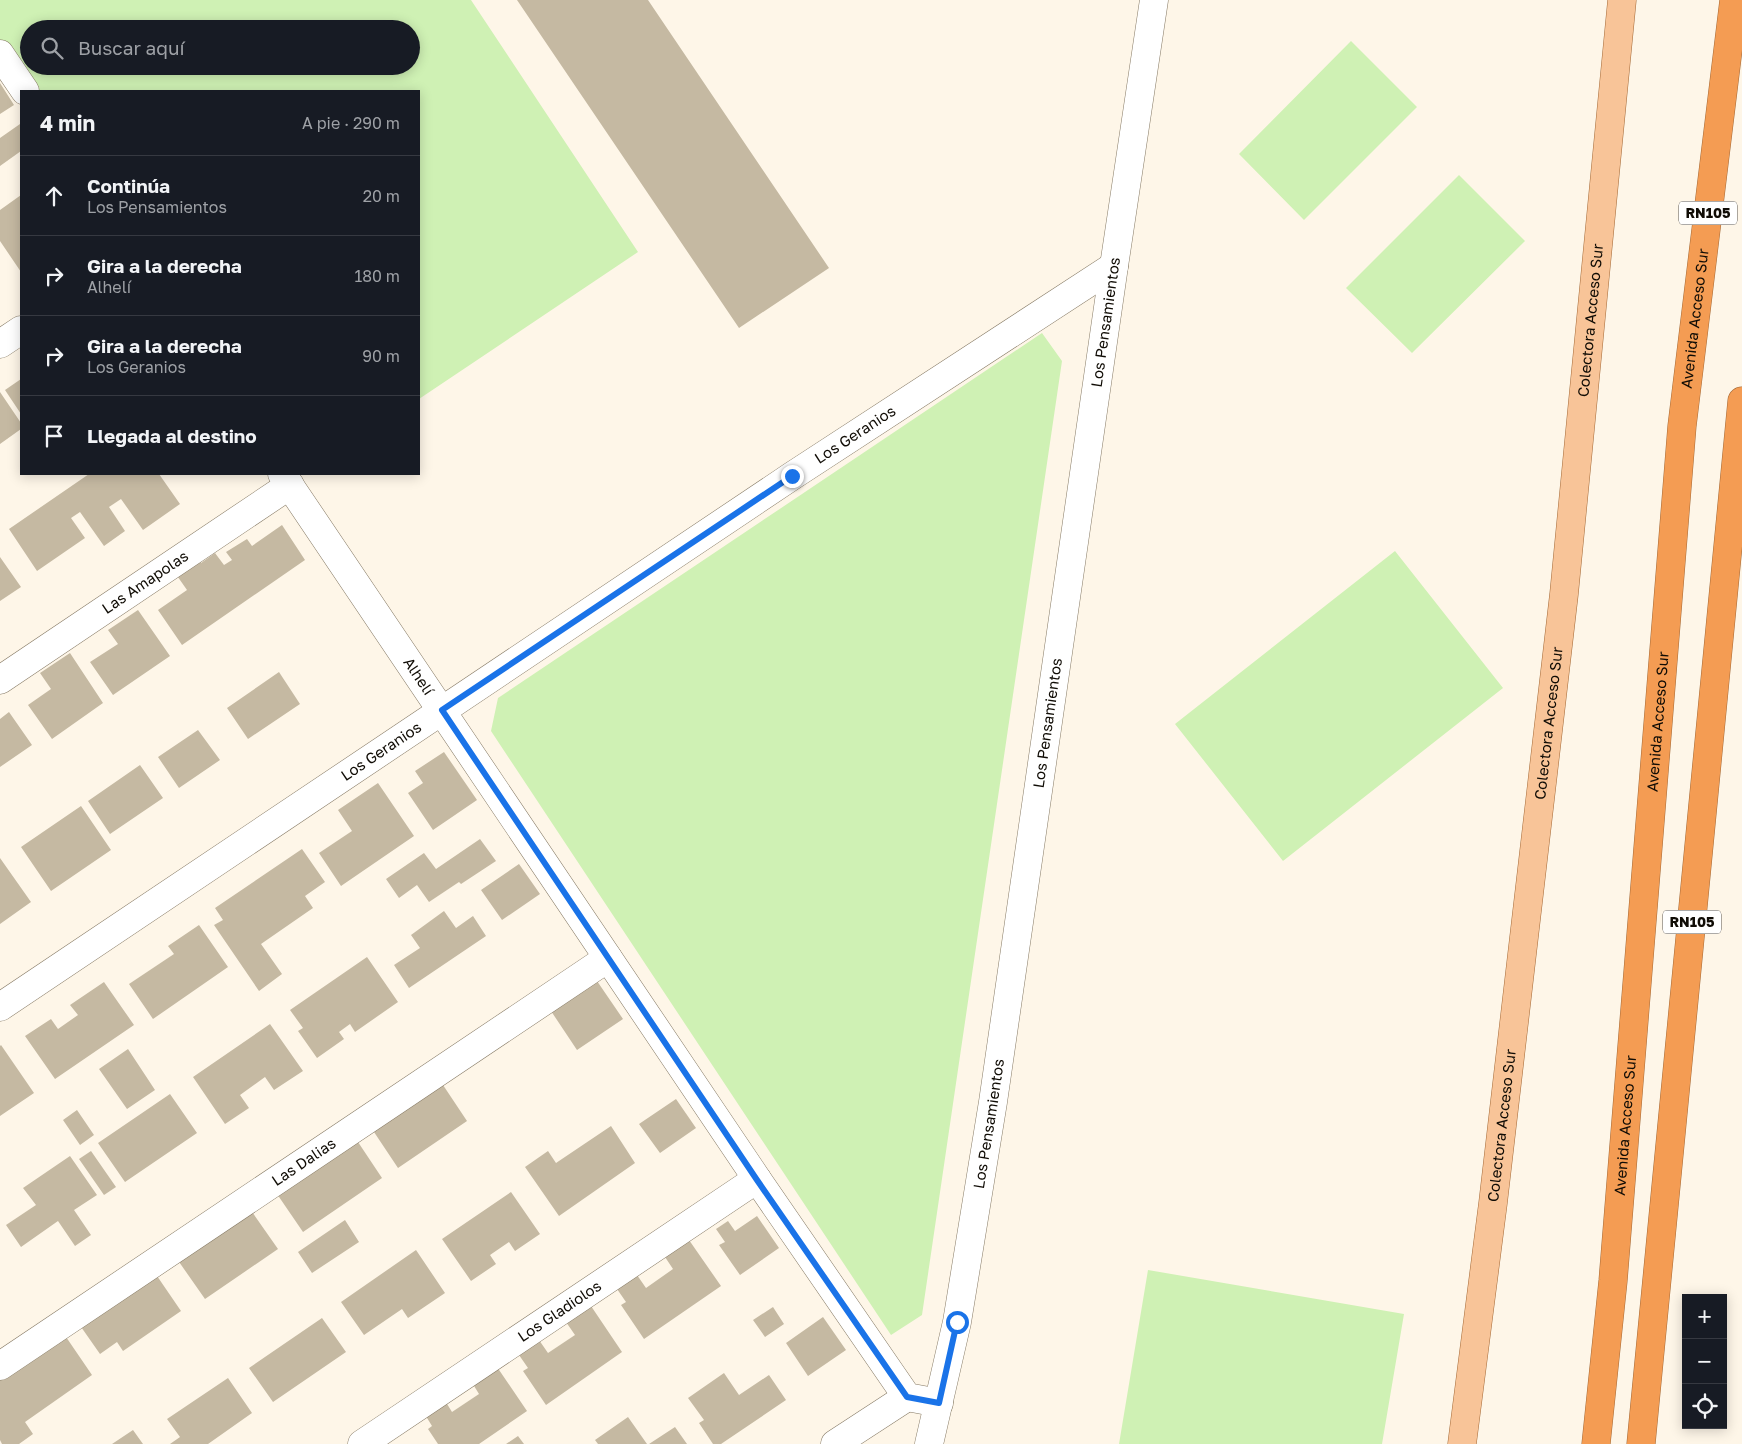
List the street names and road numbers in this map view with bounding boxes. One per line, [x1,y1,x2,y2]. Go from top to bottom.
road number: RN105 [1679,202,1737,224]
street label: Colectora Acceso Sur [1573,243,1606,398]
street label: Avenida Acceso Sur [1677,247,1712,389]
street label: Los Pensamientos [1087,256,1123,388]
street label: Los Geranios [811,401,899,467]
street label: Las Amapolas [98,546,191,617]
street label: Colectora Acceso Sur [1530,645,1566,801]
street label: Avenida Acceso Sur [1642,650,1672,793]
street label: Alhelí [400,654,439,699]
street label: Los Pensamientos [1029,657,1065,789]
street label: Los Geranios [337,717,424,784]
road number: RN105 [1663,910,1721,934]
street label: Colectora Acceso Sur [1483,1048,1519,1203]
street label: Avenida Acceso Sur [1610,1054,1639,1196]
street label: Los Pensamientos [969,1057,1007,1190]
street label: Las Dalias [268,1133,339,1189]
street label: Los Gladiolos [514,1276,604,1345]

